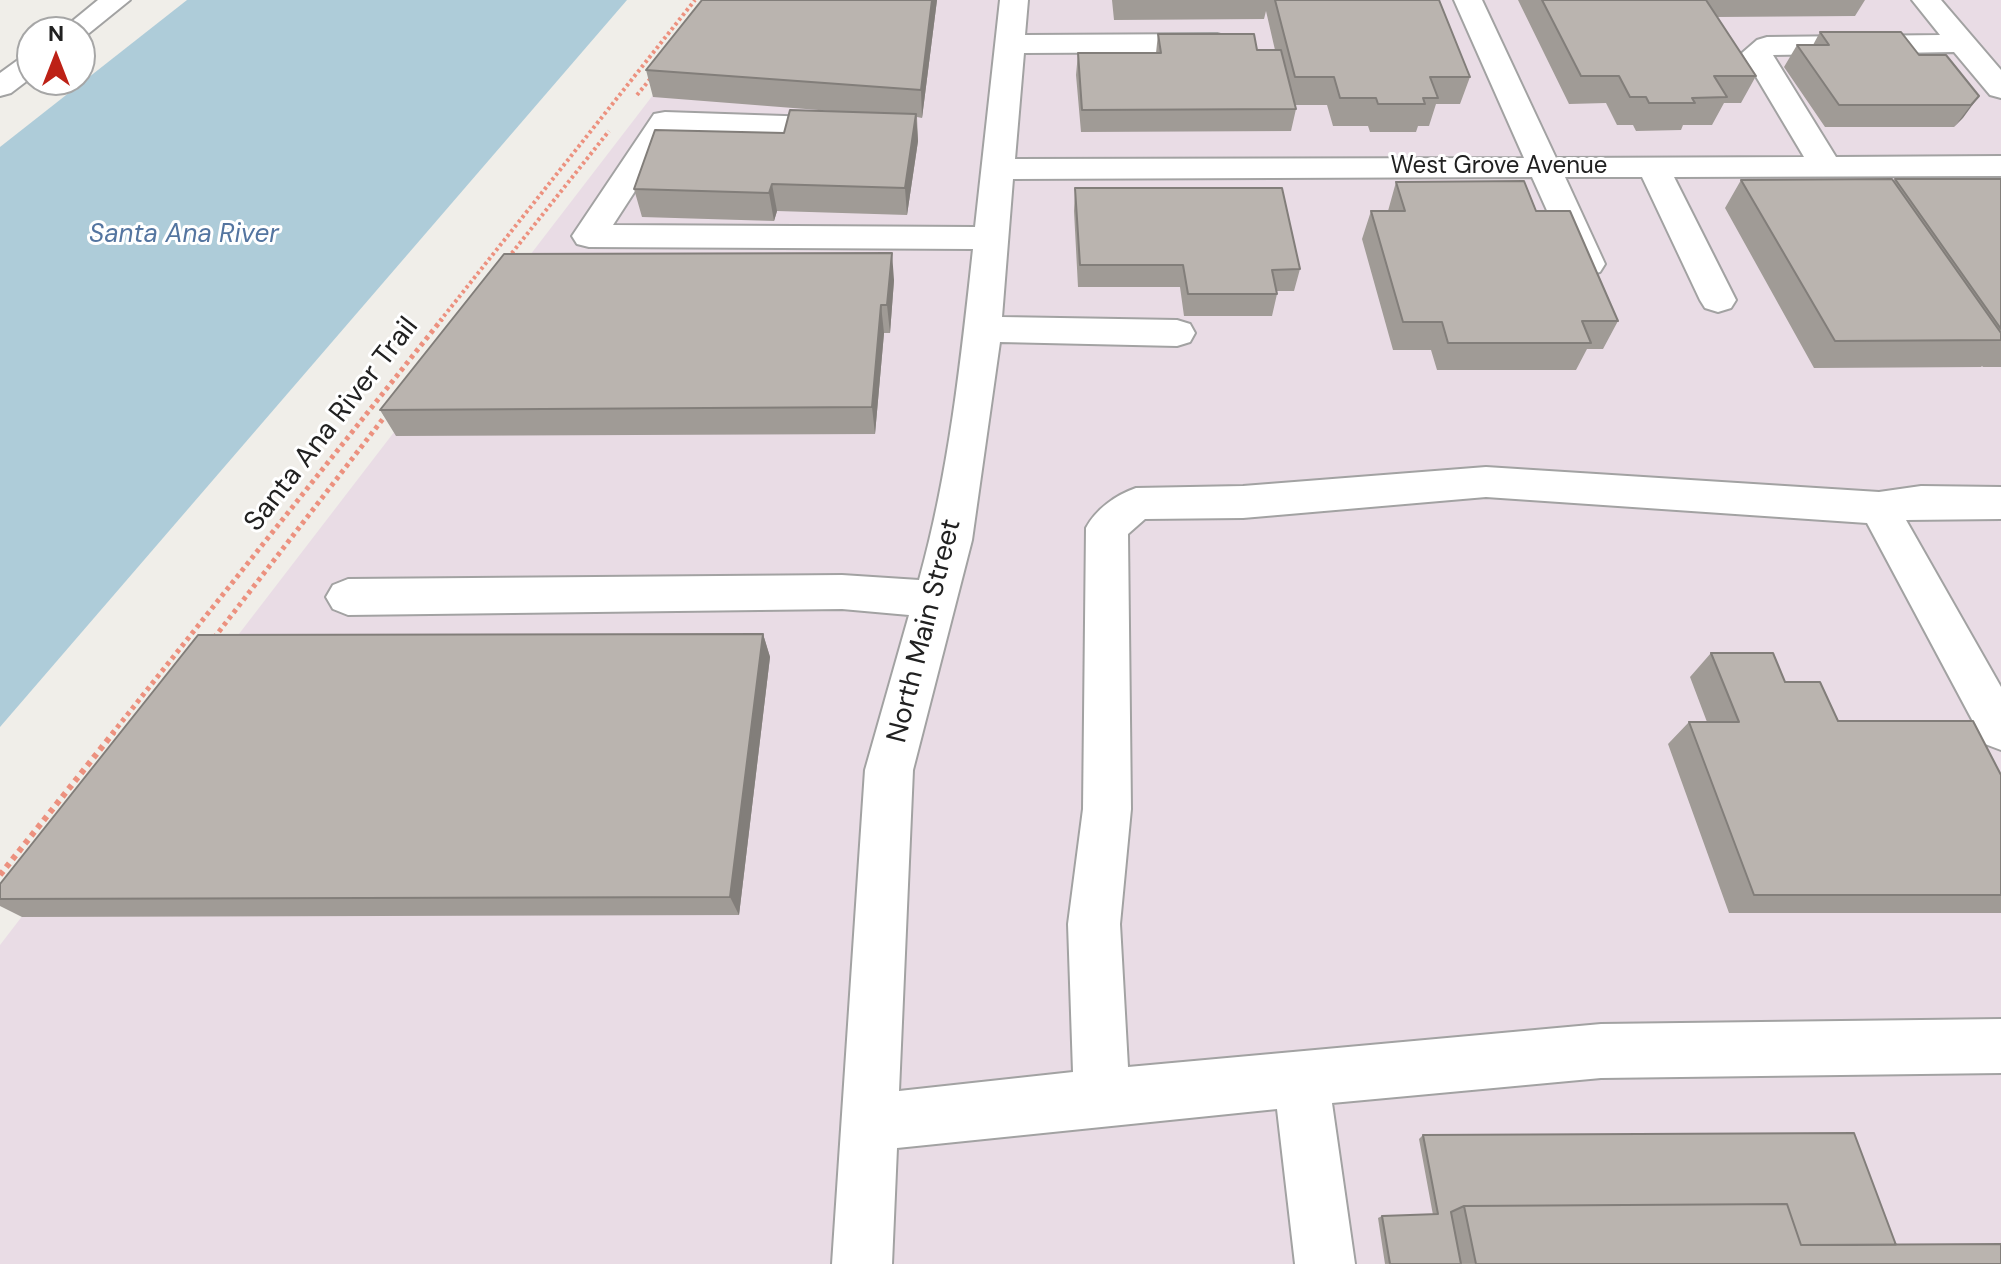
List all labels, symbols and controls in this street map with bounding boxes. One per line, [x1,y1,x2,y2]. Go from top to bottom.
north arrow [16,16,96,96]
text: N [48,19,64,48]
street label: West Grove Avenue [1391,153,1607,181]
water label: Santa Ana River [89,219,279,251]
street label: Santa Ana River Trail [238,311,426,539]
street label: North Main Street [881,516,969,746]

